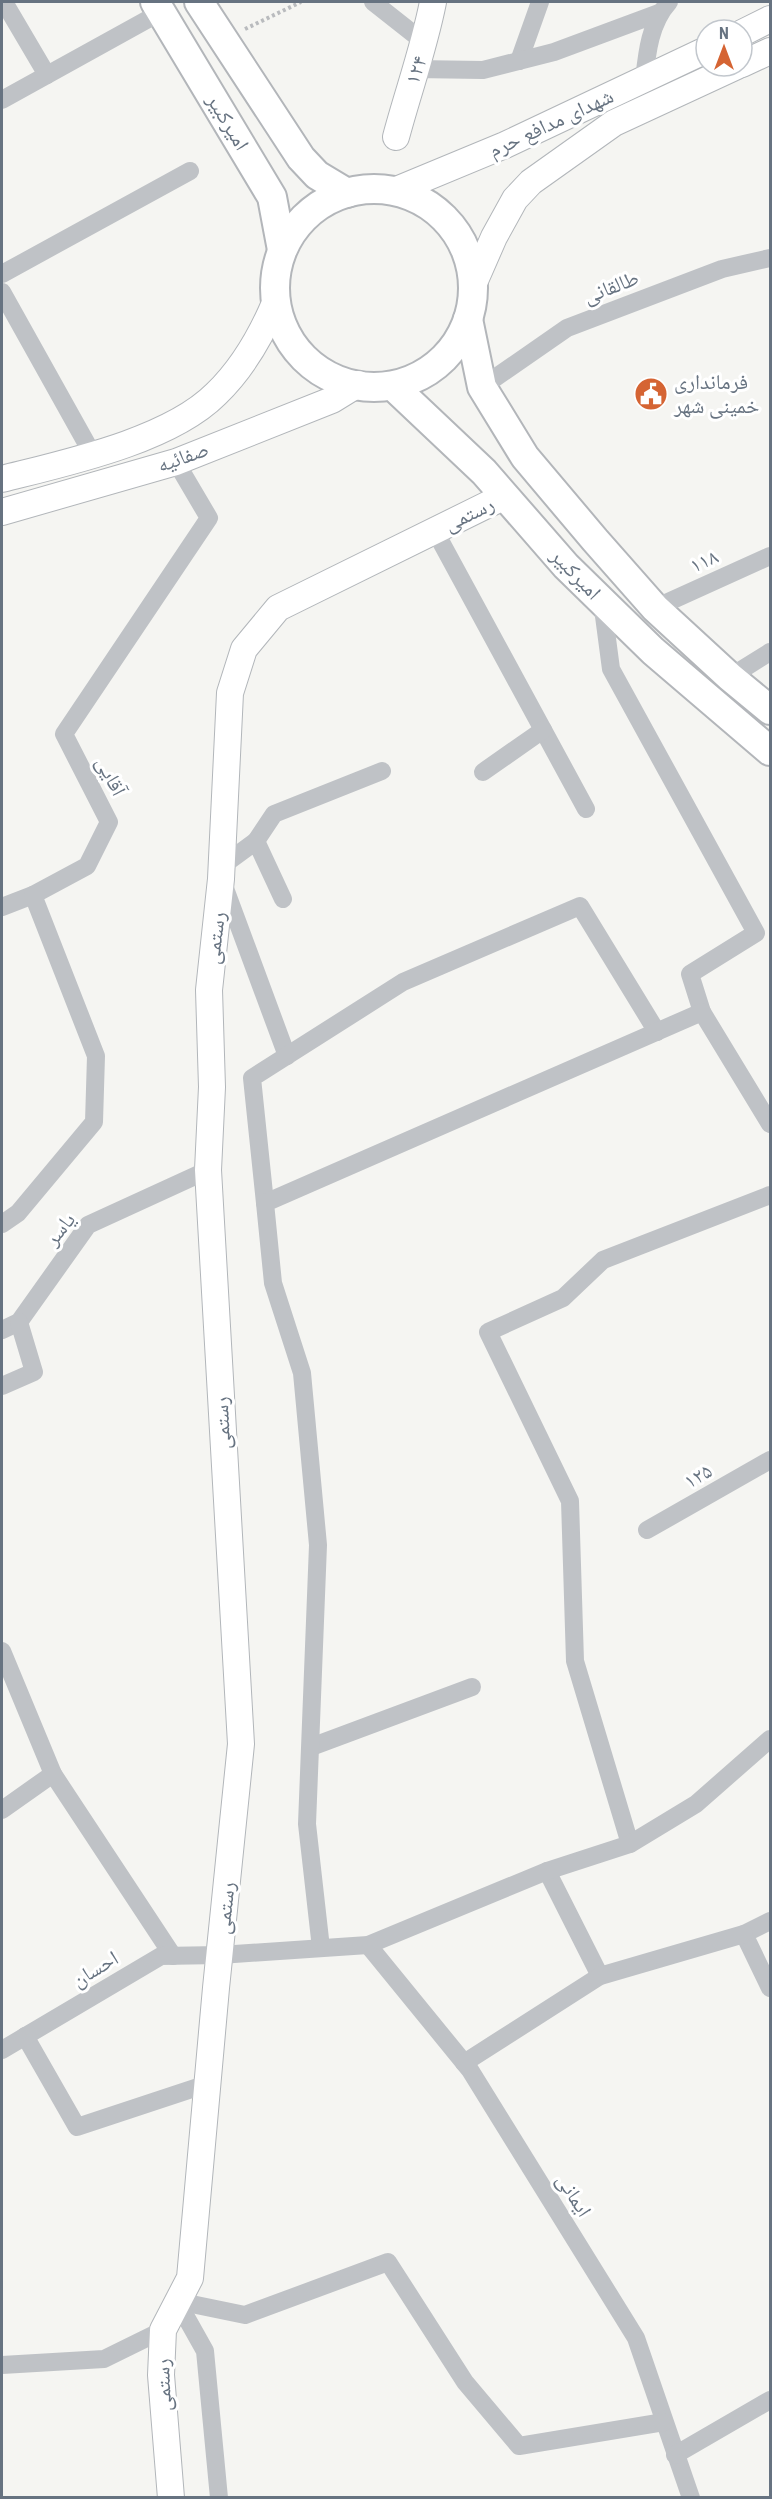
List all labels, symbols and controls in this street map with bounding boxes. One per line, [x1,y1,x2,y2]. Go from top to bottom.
north arrow [694,18,754,78]
text: N [719,24,729,43]
street label: ۱۲۴ [400,53,432,87]
street label: شهدای مدافع حرم [485,84,618,164]
street label: امیرکبیر [201,89,254,155]
street label: طالقانی [580,266,642,309]
place label: فرمانداری خمینی شهر [673,370,759,419]
public building icon: فرمانداری خمینی شهر [633,376,669,412]
street label: صفائیه [154,437,212,477]
street label: رستمی [440,492,498,537]
street label: امیرکبیر [545,543,606,604]
street label: ۱۱۸ [686,544,722,578]
street label: آقایی [90,752,131,801]
street label: رستمی [200,910,231,966]
street label: یاسر [39,1208,80,1251]
street label: رستمی [209,1396,236,1450]
street label: ۱۲۵ [680,1459,716,1493]
street label: رستمی [210,1881,241,1936]
street label: احسان [67,1946,123,1992]
street label: ایمانی [551,2169,596,2222]
street label: رستمی [150,2358,177,2412]

